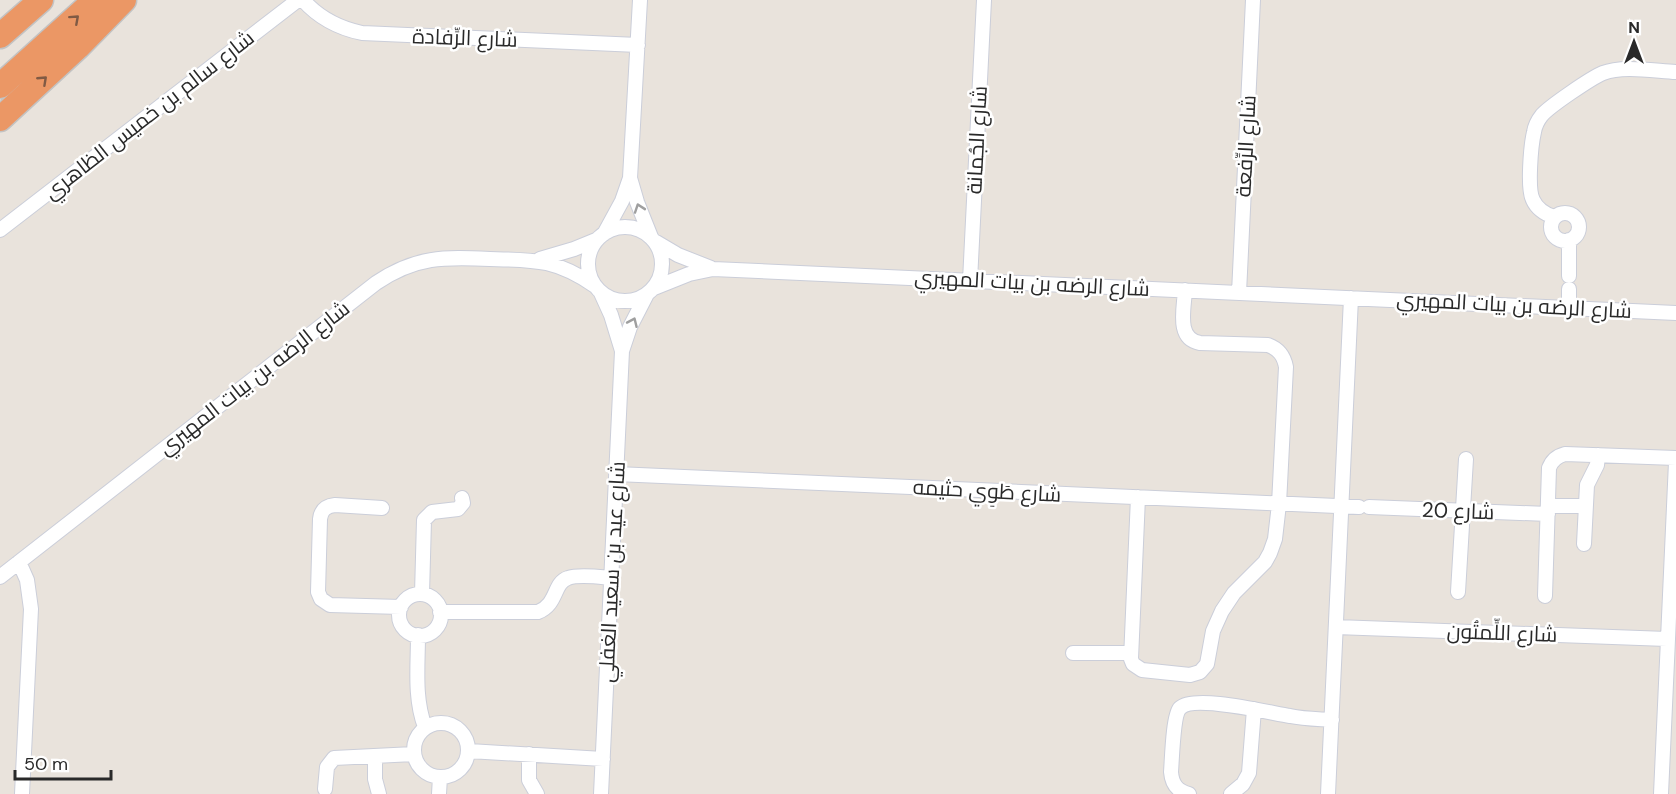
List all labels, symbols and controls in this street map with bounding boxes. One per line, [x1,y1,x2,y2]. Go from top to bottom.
north arrow [1604,12,1664,72]
one-way arrow [68,15,79,26]
text: N [1628,17,1640,38]
street label: شارع الرِّفادة [412,22,518,54]
street label: شارع سالم بن خميس الظاهري [38,24,261,208]
one-way arrow [37,76,47,87]
street label: شارع الجُمانة [960,85,994,195]
street label: شارع الرِّفعة [1229,94,1263,198]
one-way arrow [634,203,647,214]
street label: شارع الرضه بن بيات المهيري [913,263,1150,305]
street label: شارع الرضه بن بيات المهيري [1395,285,1632,327]
street label: شارع الرضه بن بيات المهيري [153,294,357,463]
one-way arrow [625,317,637,328]
street label: شارع عيد بن سعيد الغفلي [592,461,634,683]
street label: شارع طَوِي حثيمه [912,473,1062,511]
street label: شارع 20 [1421,496,1495,526]
street label: شارع اللِّمتُون [1446,616,1558,649]
scale bar [15,743,111,781]
text: 50 m [24,752,68,776]

